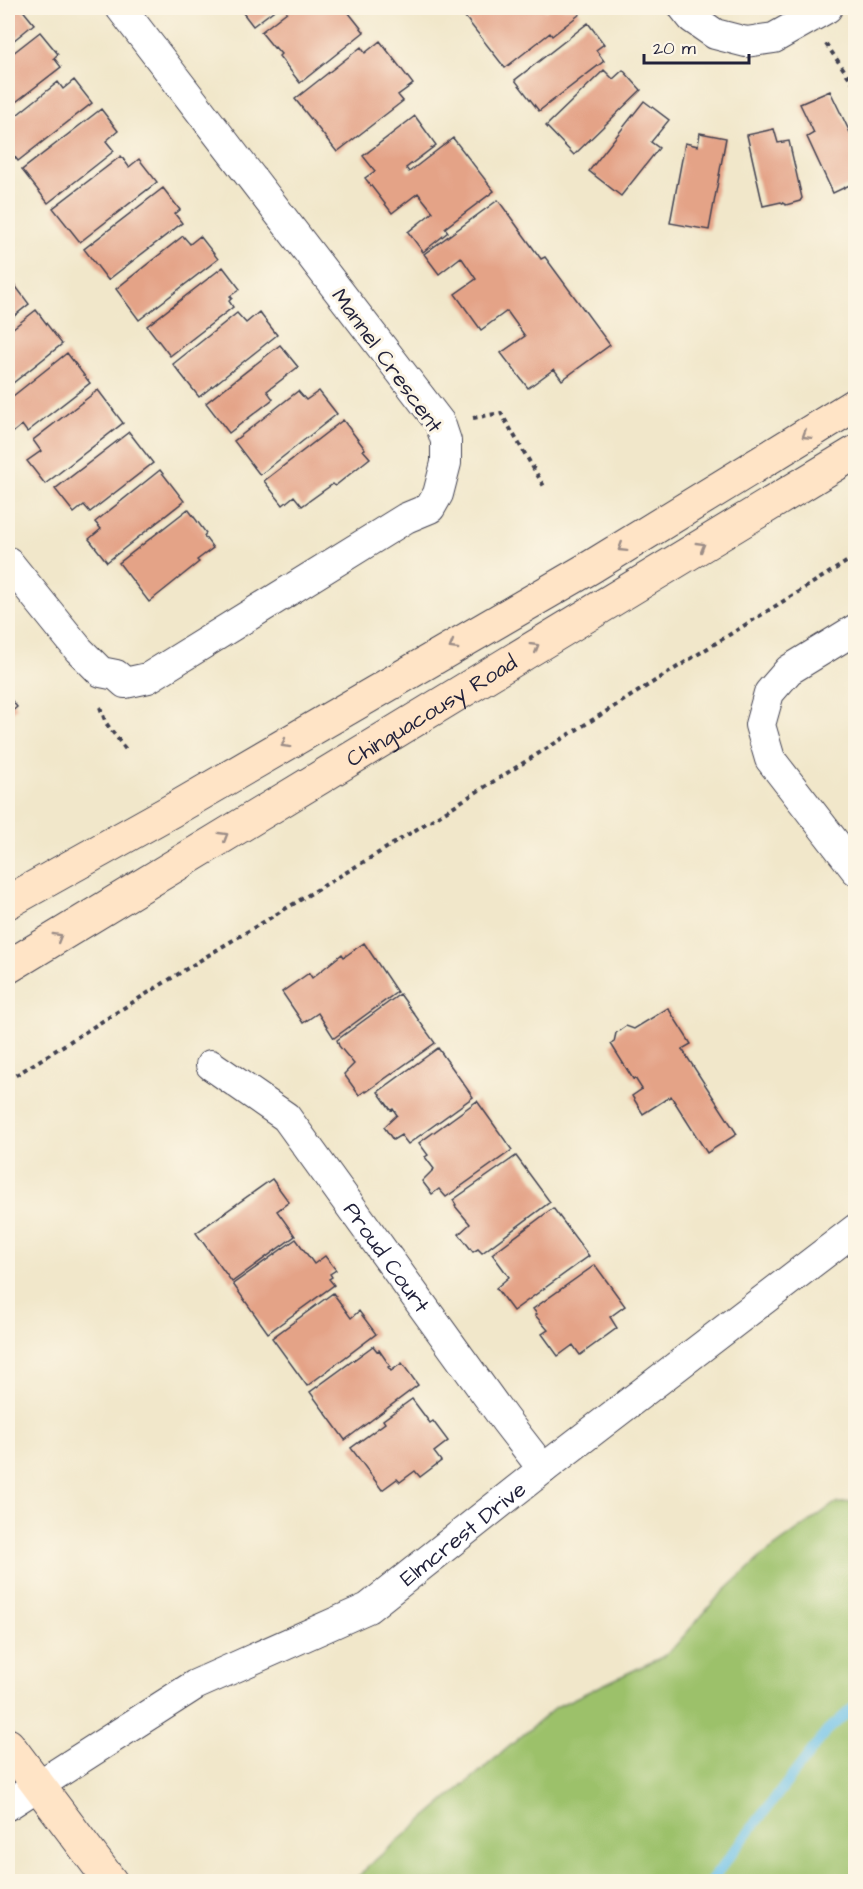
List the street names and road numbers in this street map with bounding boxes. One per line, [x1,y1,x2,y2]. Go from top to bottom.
street label: Mannel Crescent [324,282,450,440]
street label: Chinguacousy Road [341,648,523,775]
street label: Proud Court [335,1196,437,1320]
street label: Elmcrest Drive [394,1474,533,1594]

